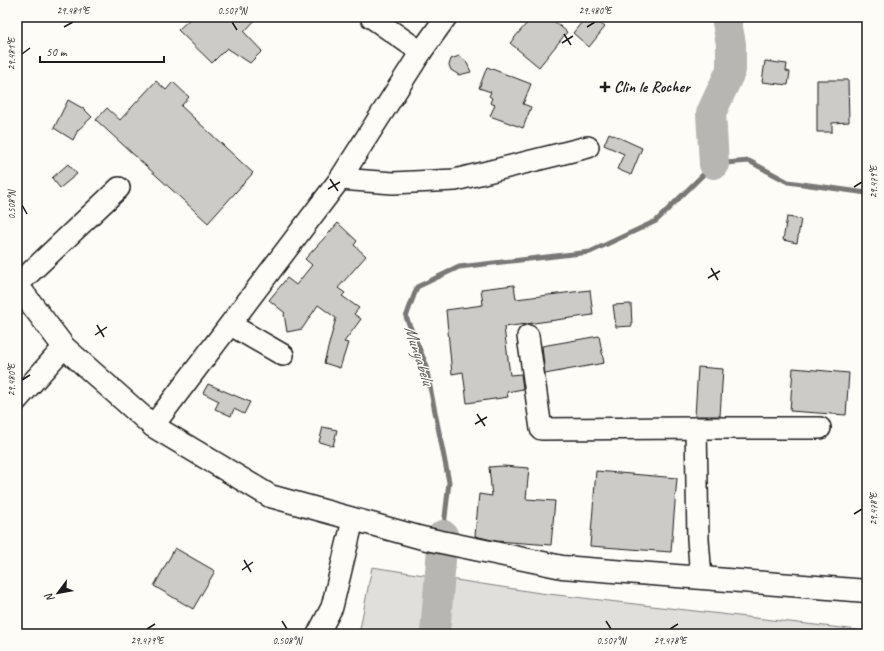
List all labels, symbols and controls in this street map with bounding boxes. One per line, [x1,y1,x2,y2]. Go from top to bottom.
text: 29.481°E [57,4,91,17]
text: 0.507°N [218,4,248,17]
text: 29.480°E [579,4,613,17]
text: 29.481°E [5,36,18,70]
scale bar [40,38,164,64]
text: 50 m [46,44,68,60]
place label: Clin le Rocher [614,77,692,97]
marker: Clin le Rocher [599,81,611,93]
text: 29.479°E [867,164,880,198]
text: 0.508°N [5,189,18,219]
water label: Munyabelu [400,323,439,390]
text: 29.480°E [5,362,18,396]
text: 29.478°E [867,491,880,525]
north arrow [38,573,78,613]
text: N [41,590,57,605]
text: 29.479°E [131,634,165,647]
text: 0.508°N [273,634,303,647]
text: 0.507°N [597,634,627,647]
text: 29.478°E [654,634,688,647]

